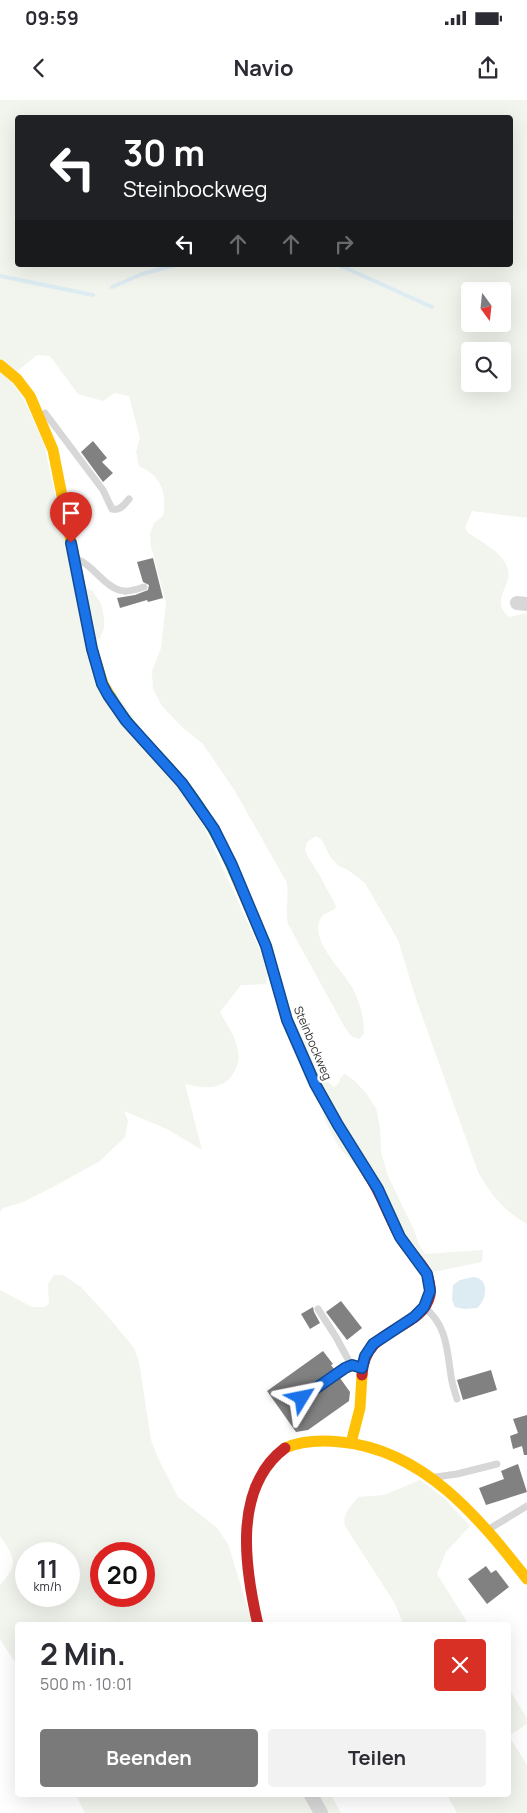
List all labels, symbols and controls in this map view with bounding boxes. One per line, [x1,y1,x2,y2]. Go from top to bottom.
text: 09:59 [25,5,79,31]
text: Navio [234,53,293,83]
icon: back [25,54,53,82]
icon: share [474,54,502,82]
text: 30 m [123,129,205,177]
icon: left [40,135,105,200]
text: Steinbockweg [123,174,267,204]
icon: left [171,230,199,258]
icon: ahead [224,230,252,258]
icon: ahead [277,230,305,258]
icon: right [330,230,358,258]
north arrow [461,282,511,332]
map controls [461,282,511,392]
button: search [461,342,511,392]
pin [50,492,92,543]
icon: arrive [57,499,85,527]
street label: Steinbockweg [290,1003,336,1083]
position arrow [275,1371,327,1423]
speed limit sign: 20 [90,1542,155,1607]
text: 11 [37,1551,58,1586]
text: km/h [34,1578,61,1595]
text: 2 Min. [40,1633,126,1674]
button: close [434,1639,486,1691]
text: 500 m · 10:01 [40,1673,132,1695]
button: Beenden [40,1729,258,1787]
button: Teilen [268,1729,486,1787]

